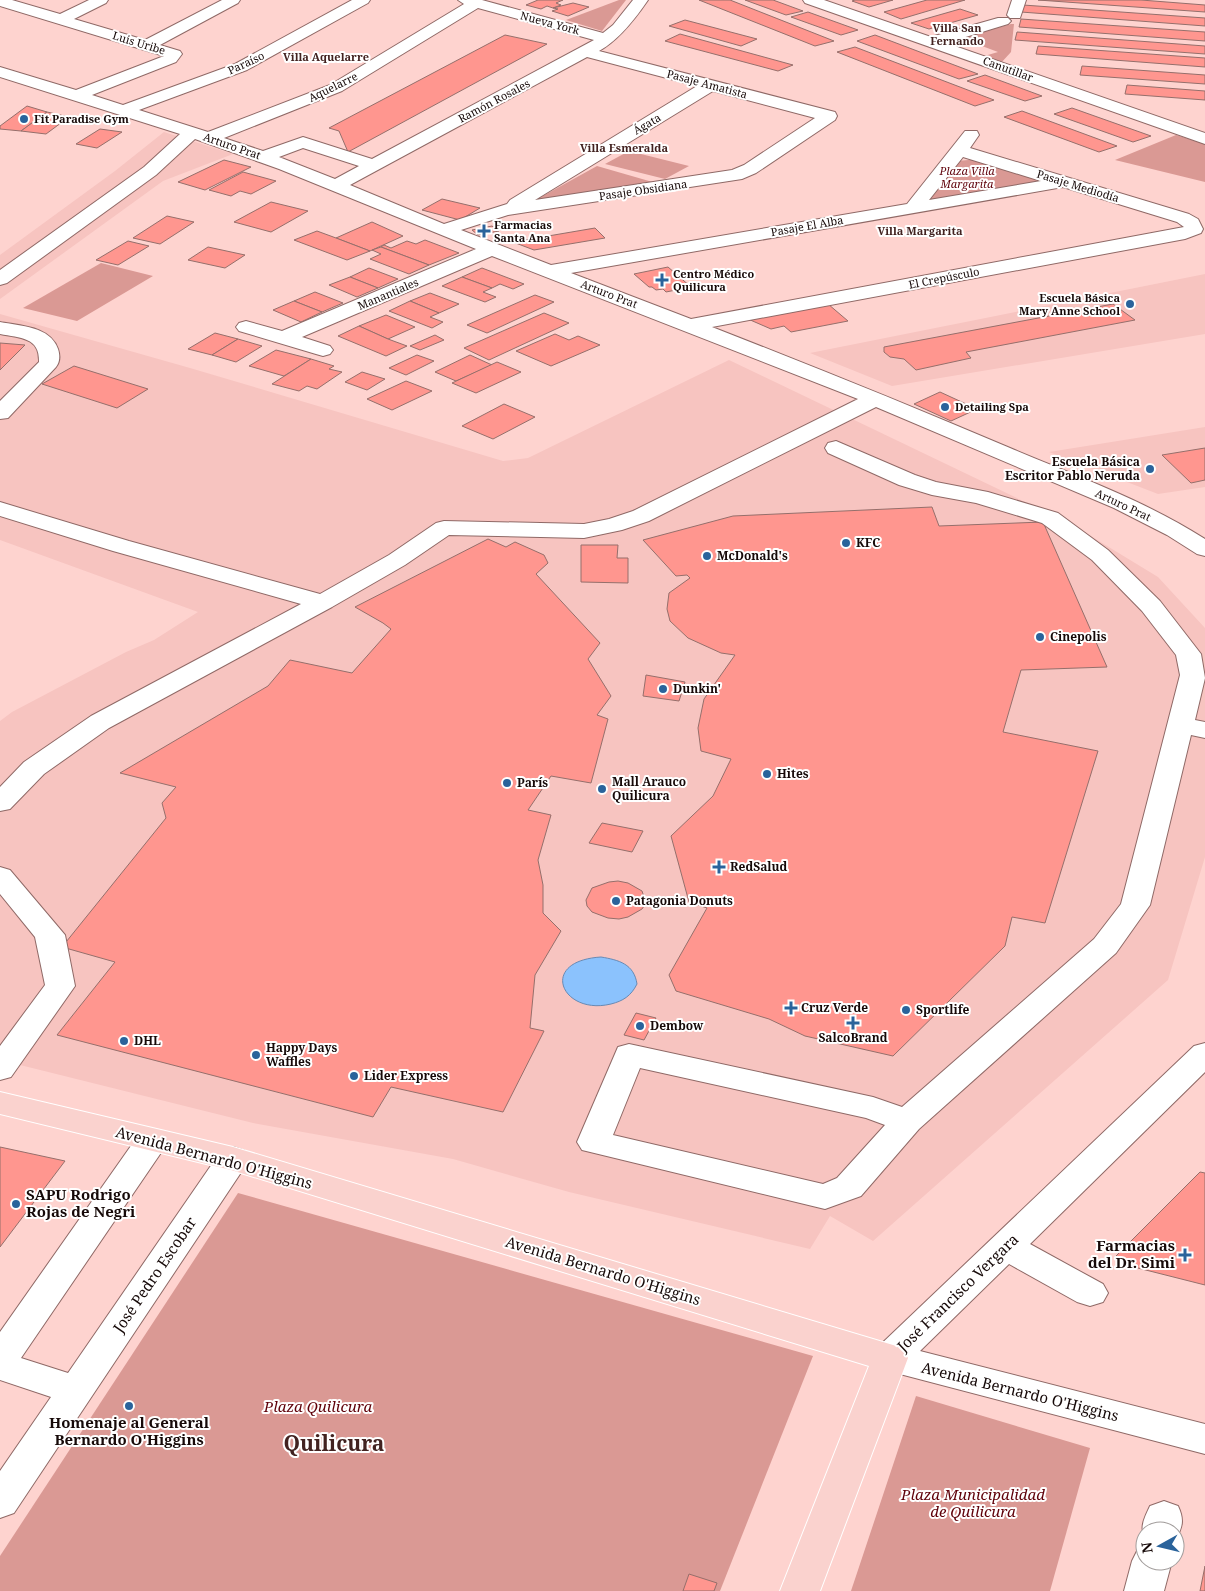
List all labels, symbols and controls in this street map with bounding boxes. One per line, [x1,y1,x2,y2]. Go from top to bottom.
street label: Nueva York [519,7,582,38]
district label: Villa San Fernando [930,20,984,48]
street label: Luis Uribe [111,27,167,58]
street label: Paraíso [225,48,267,78]
district label: Villa Aquelarre [283,49,369,64]
street label: Canutillar [981,52,1036,85]
street label: Pasaje Amatista [665,66,749,101]
street label: Aquelarre [306,68,360,105]
street label: Ramón Rosales [455,75,532,126]
street label: Ágata [630,109,663,138]
place label: Fit Paradise Gym [34,111,129,126]
marker: Fit Paradise Gym [18,113,30,125]
street label: Arturo Prat [201,129,263,162]
district label: Villa Esmeralda [580,140,668,155]
park label: Plaza Villa Margarita [938,163,995,191]
street label: Pasaje Mediodía [1035,166,1121,205]
street label: Pasaje Obsidiana [598,176,688,203]
street label: Pasaje El Alba [770,212,844,239]
place label: Farmacias Santa Ana [494,217,552,245]
district label: Villa Margarita [877,223,963,238]
marker: Farmacias Santa Ana [478,225,490,237]
street label: El Crepúsculo [907,263,981,292]
place label: Centro Médico Quilicura [673,266,754,294]
marker: Centro Médico Quilicura [655,273,669,287]
street label: Manantiales [355,274,421,313]
street label: Arturo Prat [579,276,640,311]
place label: Escuela Básica Mary Anne School [1019,290,1120,318]
marker: Escuela Básica Mary Anne School [1124,298,1136,310]
place label: Detailing Spa [955,399,1029,414]
marker: Detailing Spa [939,401,951,413]
place label: Escuela Básica Escritor Pablo Neruda [1005,453,1140,484]
marker: Escuela Básica Escritor Pablo Neruda [1144,463,1156,475]
street label: Arturo Prat [1093,485,1154,524]
place label: KFC [856,534,880,551]
marker: KFC [840,537,852,549]
place label: McDonald's [717,547,788,564]
marker: McDonald's [701,550,713,562]
place label: Cinepolis [1050,628,1107,645]
marker: Cinepolis [1034,631,1046,643]
place label: Dunkin' [673,680,721,697]
marker: Dunkin' [657,683,669,695]
place label: Hites [777,765,809,782]
marker: Hites [761,768,773,780]
place label: Mall Arauco Quilicura [612,773,686,804]
place label: París [517,774,548,791]
marker: París [501,777,513,789]
marker: Mall Arauco Quilicura [596,783,608,795]
place label: RedSalud [730,858,788,875]
marker: RedSalud [712,860,726,874]
place label: Patagonia Donuts [626,892,733,909]
marker: Patagonia Donuts [610,895,622,907]
place label: Cruz Verde [801,999,868,1016]
place label: Sportlife [916,1001,970,1018]
marker: Cruz Verde [785,1002,797,1014]
marker: Sportlife [900,1004,912,1016]
place label: Dembow [650,1017,704,1034]
marker: SalcoBrand [847,1017,859,1029]
marker: Dembow [634,1020,646,1032]
place label: SalcoBrand [818,1029,888,1046]
place label: DHL [134,1032,161,1049]
marker: DHL [118,1035,130,1047]
place label: Happy Days Waffles [266,1039,337,1070]
marker: Happy Days Waffles [250,1049,262,1061]
place label: Lider Express [364,1067,448,1084]
marker: Lider Express [348,1070,360,1082]
street label: Avenida Bernardo O'Higgins [114,1121,315,1193]
place label: SAPU Rodrigo Rojas de Negri [26,1184,136,1221]
marker: SAPU Rodrigo Rojas de Negri [10,1198,22,1210]
street label: José Pedro Escobar [107,1213,200,1337]
street label: José Francisco Vergara [892,1229,1022,1356]
street label: Avenida Bernardo O'Higgins [503,1231,703,1309]
place label: Farmacias del Dr. Simi [1088,1235,1176,1272]
marker: Farmacias del Dr. Simi [1179,1249,1191,1261]
street label: Avenida Bernardo O'Higgins [919,1357,1121,1425]
park label: Plaza Quilicura [263,1396,372,1416]
marker: Homenaje al General Bernardo O'Higgins [123,1400,135,1412]
place label: Homenaje al General Bernardo O'Higgins [49,1412,210,1449]
district label: Quilicura [284,1429,384,1457]
park label: Plaza Municipalidad de Quilicura [900,1484,1045,1521]
north arrow [1135,1521,1185,1571]
text: N [1136,1541,1157,1555]

